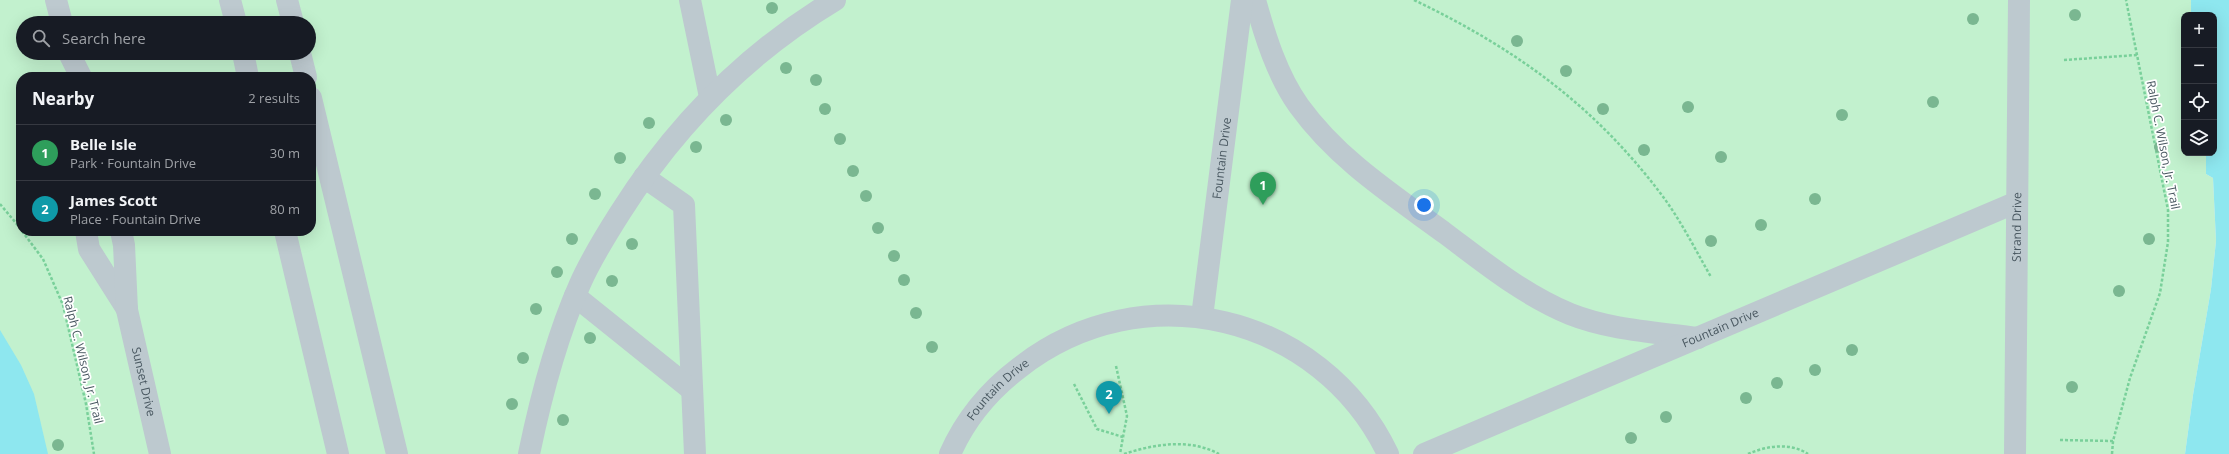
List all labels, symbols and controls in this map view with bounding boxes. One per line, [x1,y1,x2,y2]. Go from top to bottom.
map controls [2181,12,2217,156]
button: + [2181,12,2217,48]
search box [16,16,316,60]
icon: search [30,27,52,49]
text: Search here [62,28,146,48]
button: − [2181,48,2217,84]
street label: Ralph C. Wilson, Jr. Trail [2143,79,2184,211]
button: locate [2181,84,2217,120]
text: Nearby [32,87,94,110]
text: 2 results [248,89,300,107]
street label: Fountain Drive [1208,116,1235,200]
button: layers [2181,120,2217,156]
text: Belle Isle [70,134,137,154]
text: 1 [41,144,49,162]
text: 30 m [270,144,300,162]
text: Park · Fountain Drive [70,154,196,172]
pin: 1 [1250,172,1276,205]
text: James Scott [70,190,157,210]
street label: Strand Drive [2008,192,2025,262]
your location [1414,195,1434,215]
text: 2 [41,200,49,218]
text: 80 m [270,200,300,218]
text: Place · Fountain Drive [70,210,201,228]
street label: Ralph C. Wilson, Jr. Trail [59,294,108,426]
street label: Fountain Drive [1679,304,1761,351]
street label: Sunset Drive [128,345,160,418]
street label: Fountain Drive [962,354,1032,424]
pin: 2 [1096,381,1122,414]

